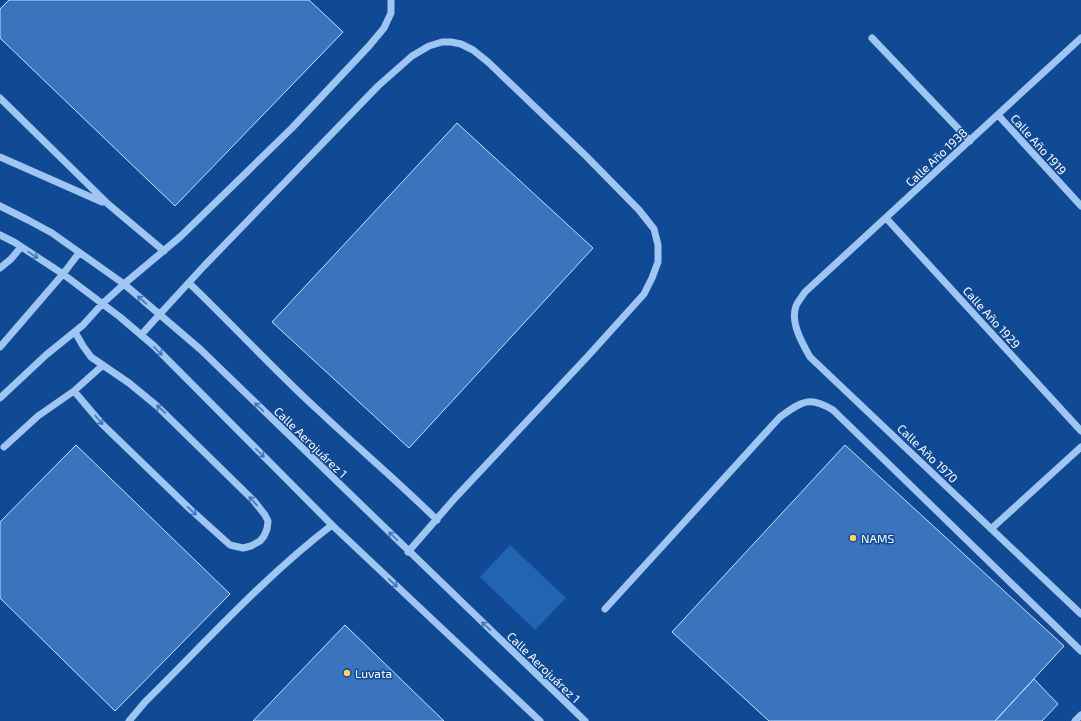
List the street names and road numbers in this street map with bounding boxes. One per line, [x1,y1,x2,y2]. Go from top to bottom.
street label: Calle Año 1919 [1008,111,1070,177]
street label: Calle Año 1938 [902,125,970,189]
street label: Calle Año 1929 [961,283,1024,351]
street label: Calle Aerojuárez 1 [271,404,350,481]
street label: Calle Año 1970 [895,421,961,485]
street label: Calle Aerojuárez 1 [504,629,583,706]

